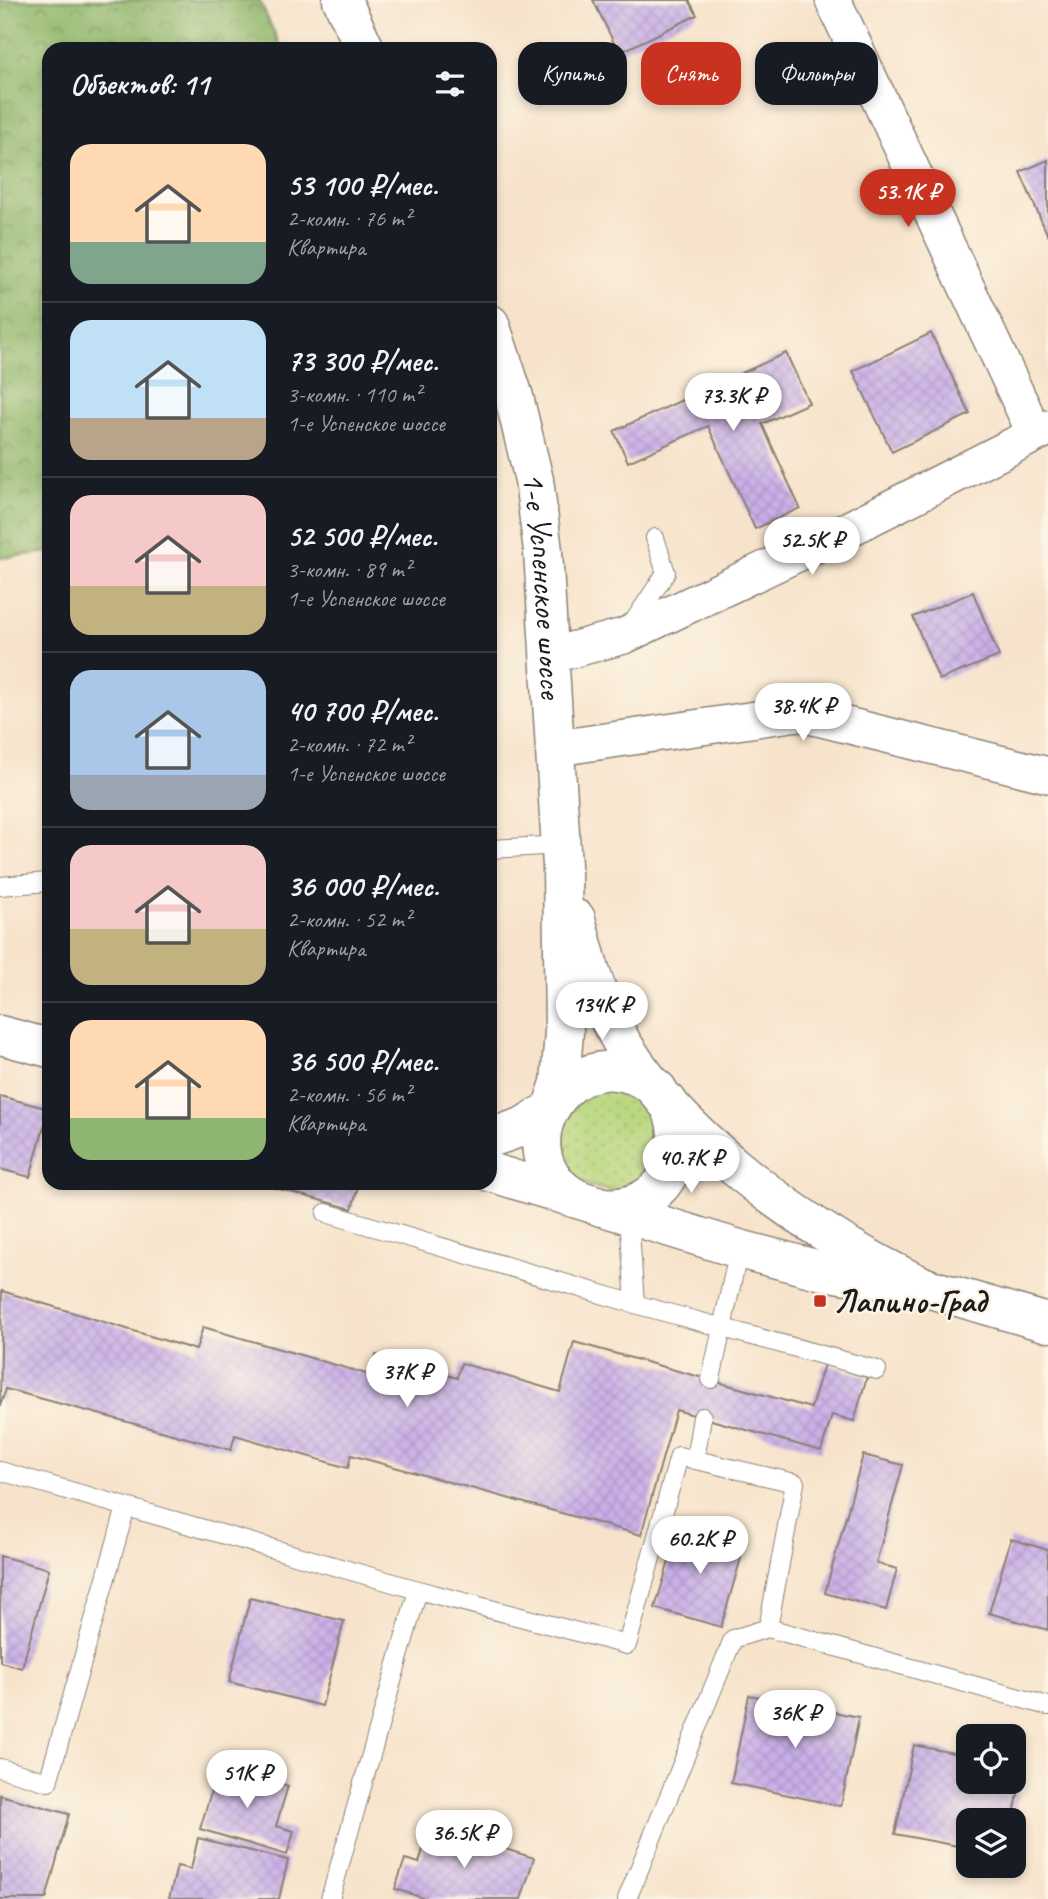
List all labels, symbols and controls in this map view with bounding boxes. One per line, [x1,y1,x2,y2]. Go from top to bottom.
chip: Купить [518,42,627,105]
chip: Снять [641,42,741,105]
chip: Фильтры [755,42,878,105]
text: Объектов: 11 [70,65,209,103]
icon: filters [431,65,469,103]
text: 53 100 ₽/мес. [287,166,438,204]
pin: 53.1K ₽ [843,170,973,229]
icon: home [126,172,210,256]
text: 53.1K ₽ [876,177,940,206]
text: 2-комн. · 76 m² [287,204,411,233]
text: Квартира [287,233,365,262]
text: 73 300 ₽/мес. [287,342,438,380]
icon: home [126,348,210,432]
pin: 73.3K ₽ [668,374,798,433]
text: 3-комн. · 110 m² [287,380,421,409]
text: 73.3K ₽ [701,381,765,410]
text: 1-е Успенское шоссе [287,409,445,438]
street label: 1-е Успенское шоссе [512,468,573,702]
text: 52 500 ₽/мес. [287,517,437,555]
pin: 52.5K ₽ [747,518,877,577]
icon: home [126,523,210,607]
text: 52.5K ₽ [780,525,844,554]
text: 3-комн. · 89 m² [287,555,411,584]
text: 1-е Успенское шоссе [287,584,445,613]
pin: 38.4K ₽ [738,684,868,743]
text: 38.4K ₽ [771,691,835,720]
text: 40 700 ₽/мес. [287,692,438,730]
icon: home [126,698,210,782]
text: 2-комн. · 72 m² [287,730,411,759]
text: 1-е Успенское шоссе [287,759,445,788]
text: 36 000 ₽/мес. [287,867,439,905]
icon: home [126,873,210,957]
text: 2-комн. · 52 m² [287,905,411,934]
text: Квартира [287,934,365,963]
pin: 134K ₽ [545,982,659,1042]
text: 134K ₽ [572,990,632,1019]
text: 36 500 ₽/мес. [287,1042,438,1080]
icon: home [126,1048,210,1132]
text: 2-комн. · 56 m² [287,1080,411,1109]
text: Квартира [287,1109,365,1138]
pin: 40.7K ₽ [626,1136,756,1195]
text: 40.7K ₽ [659,1143,723,1172]
place label: Лапино-Град [834,1280,989,1322]
marker: Лапино-Град [812,1293,828,1309]
pin: 37K ₽ [358,1350,456,1409]
text: 37K ₽ [382,1357,432,1386]
pin: 60.2K ₽ [635,1516,765,1576]
text: 60.2K ₽ [667,1524,733,1553]
pin: 36K ₽ [746,1690,844,1750]
text: 36K ₽ [770,1698,820,1727]
map controls [956,1724,1026,1878]
button: locate [956,1724,1026,1794]
pin: 51K ₽ [198,1750,296,1810]
text: 51K ₽ [222,1758,272,1787]
button: layers [956,1808,1026,1878]
pin: 36.5K ₽ [399,1811,529,1870]
text: 36.5K ₽ [432,1818,496,1847]

